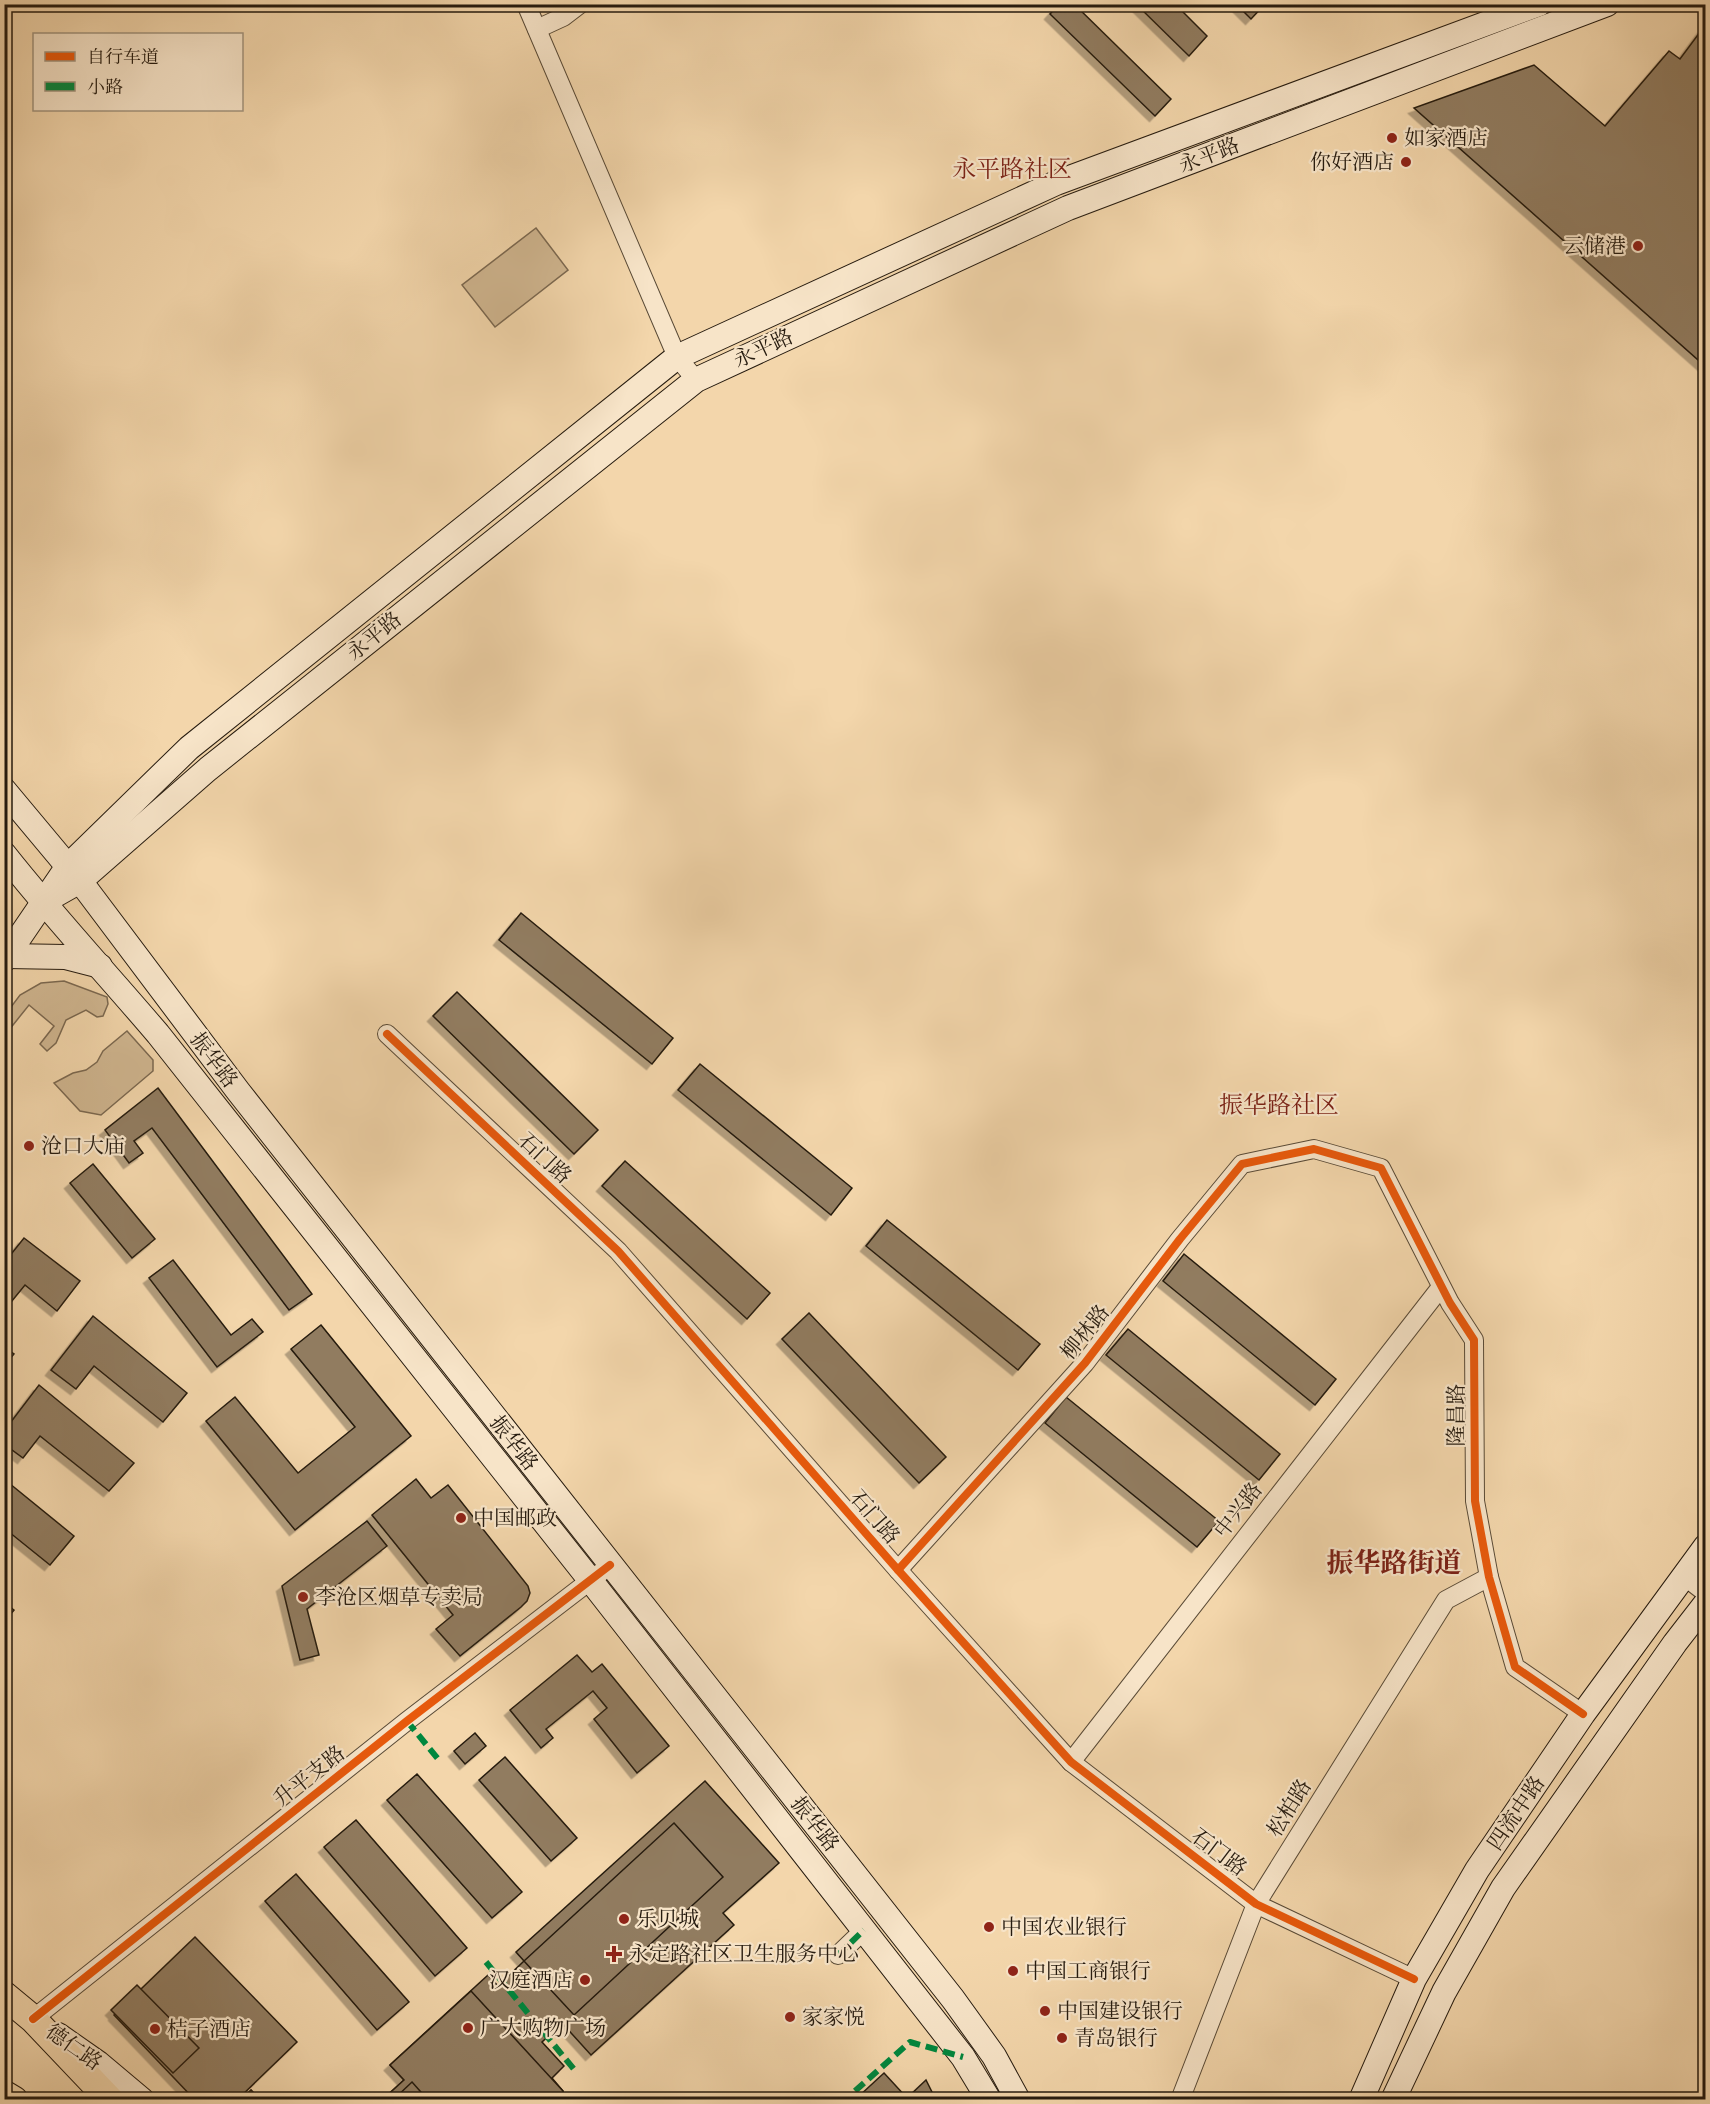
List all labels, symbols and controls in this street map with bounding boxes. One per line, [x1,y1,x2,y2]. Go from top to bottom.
legend [33,33,243,111]
text: 自行车道 [87,43,159,70]
text: 小路 [87,73,123,100]
place label: 如家酒店 [1404,122,1488,153]
street label: 永平路 [1174,129,1244,180]
marker: 如家酒店 [1385,131,1399,145]
place label: 你好酒店 [1310,146,1394,177]
district label: 永平路社区 [952,151,1072,186]
marker: 你好酒店 [1399,155,1413,169]
place label: 云储港 [1563,230,1626,261]
marker: 云储港 [1631,239,1645,253]
street label: 永平路 [728,320,798,375]
street label: 永平路 [339,604,408,667]
street label: 振华路 [183,1025,246,1094]
district label: 振华路社区 [1219,1087,1339,1122]
street label: 石门路 [512,1125,579,1190]
place label: 沧口大庙 [41,1130,125,1161]
marker: 沧口大庙 [22,1139,36,1153]
street label: 柳林路 [1053,1297,1116,1366]
street label: 隆昌路 [1440,1384,1471,1447]
street label: 振华路 [483,1408,546,1477]
street label: 中兴路 [1206,1475,1269,1544]
street label: 石门路 [843,1483,908,1551]
place label: 中国邮政 [473,1502,557,1533]
marker: 中国邮政 [454,1511,468,1525]
district label: 振华路街道 [1327,1542,1462,1582]
place label: 李沧区烟草专卖局 [315,1581,483,1612]
marker: 李沧区烟草专卖局 [296,1590,310,1604]
street label: 升平支路 [266,1738,351,1814]
street label: 四流中路 [1479,1769,1552,1856]
street label: 松柏路 [1259,1773,1318,1843]
street label: 振华路 [784,1789,847,1858]
street label: 石门路 [1185,1820,1254,1883]
place label: 乐贝城 [636,1903,699,1934]
place label: 中国农业银行 [1001,1911,1127,1942]
marker: 乐贝城 [617,1912,631,1926]
marker: 中国农业银行 [982,1920,996,1934]
place label: 永定路社区卫生服务中心 [628,1938,859,1969]
marker: 永定路社区卫生服务中心 [605,1945,623,1963]
place label: 中国工商银行 [1025,1955,1151,1986]
place label: 汉庭酒店 [489,1964,573,1995]
marker: 中国工商银行 [1006,1964,1020,1978]
marker: 汉庭酒店 [578,1973,592,1987]
place label: 中国建设银行 [1057,1995,1183,2026]
place label: 家家悦 [802,2001,865,2032]
marker: 中国建设银行 [1038,2004,1052,2018]
marker: 家家悦 [783,2010,797,2024]
place label: 广大购物广场 [480,2012,606,2043]
place label: 桔子酒店 [167,2013,251,2044]
street label: 德仁路 [40,2016,109,2077]
marker: 广大购物广场 [461,2021,475,2035]
marker: 桔子酒店 [148,2022,162,2036]
place label: 青岛银行 [1074,2022,1158,2053]
marker: 青岛银行 [1055,2031,1069,2045]

